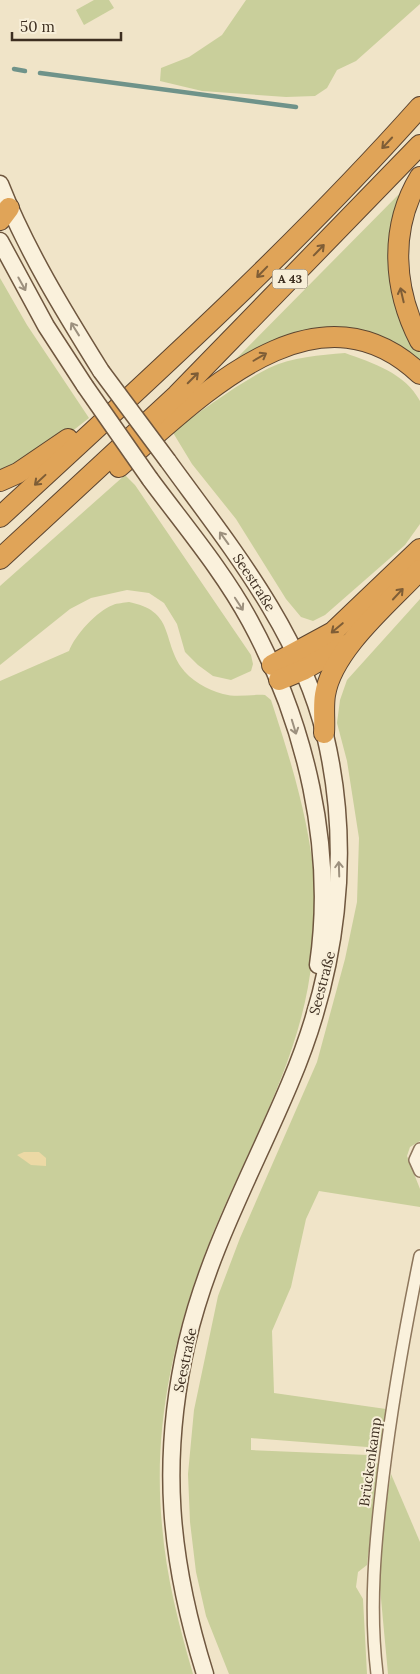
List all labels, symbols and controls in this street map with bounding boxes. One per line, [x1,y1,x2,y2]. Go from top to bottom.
scale bar [12,10,121,42]
text: 50 m [20,17,55,36]
one-way arrow [381,137,393,149]
one-way arrow [313,243,325,256]
one-way arrow [256,266,268,278]
road number: A 43 [272,270,308,288]
one-way arrow [18,276,28,290]
one-way arrow [397,288,406,304]
one-way arrow [70,323,80,337]
one-way arrow [252,352,267,362]
one-way arrow [187,372,199,384]
one-way arrow [34,474,47,486]
one-way arrow [219,531,229,545]
street label: Seestraße [229,550,280,615]
one-way arrow [392,587,404,600]
one-way arrow [234,597,244,611]
one-way arrow [330,622,343,633]
one-way arrow [290,718,300,734]
one-way arrow [334,862,344,878]
street label: Seestraße [305,949,339,1017]
street label: Seestraße [169,1326,201,1394]
street label: Brückenkamp [355,1416,385,1508]

